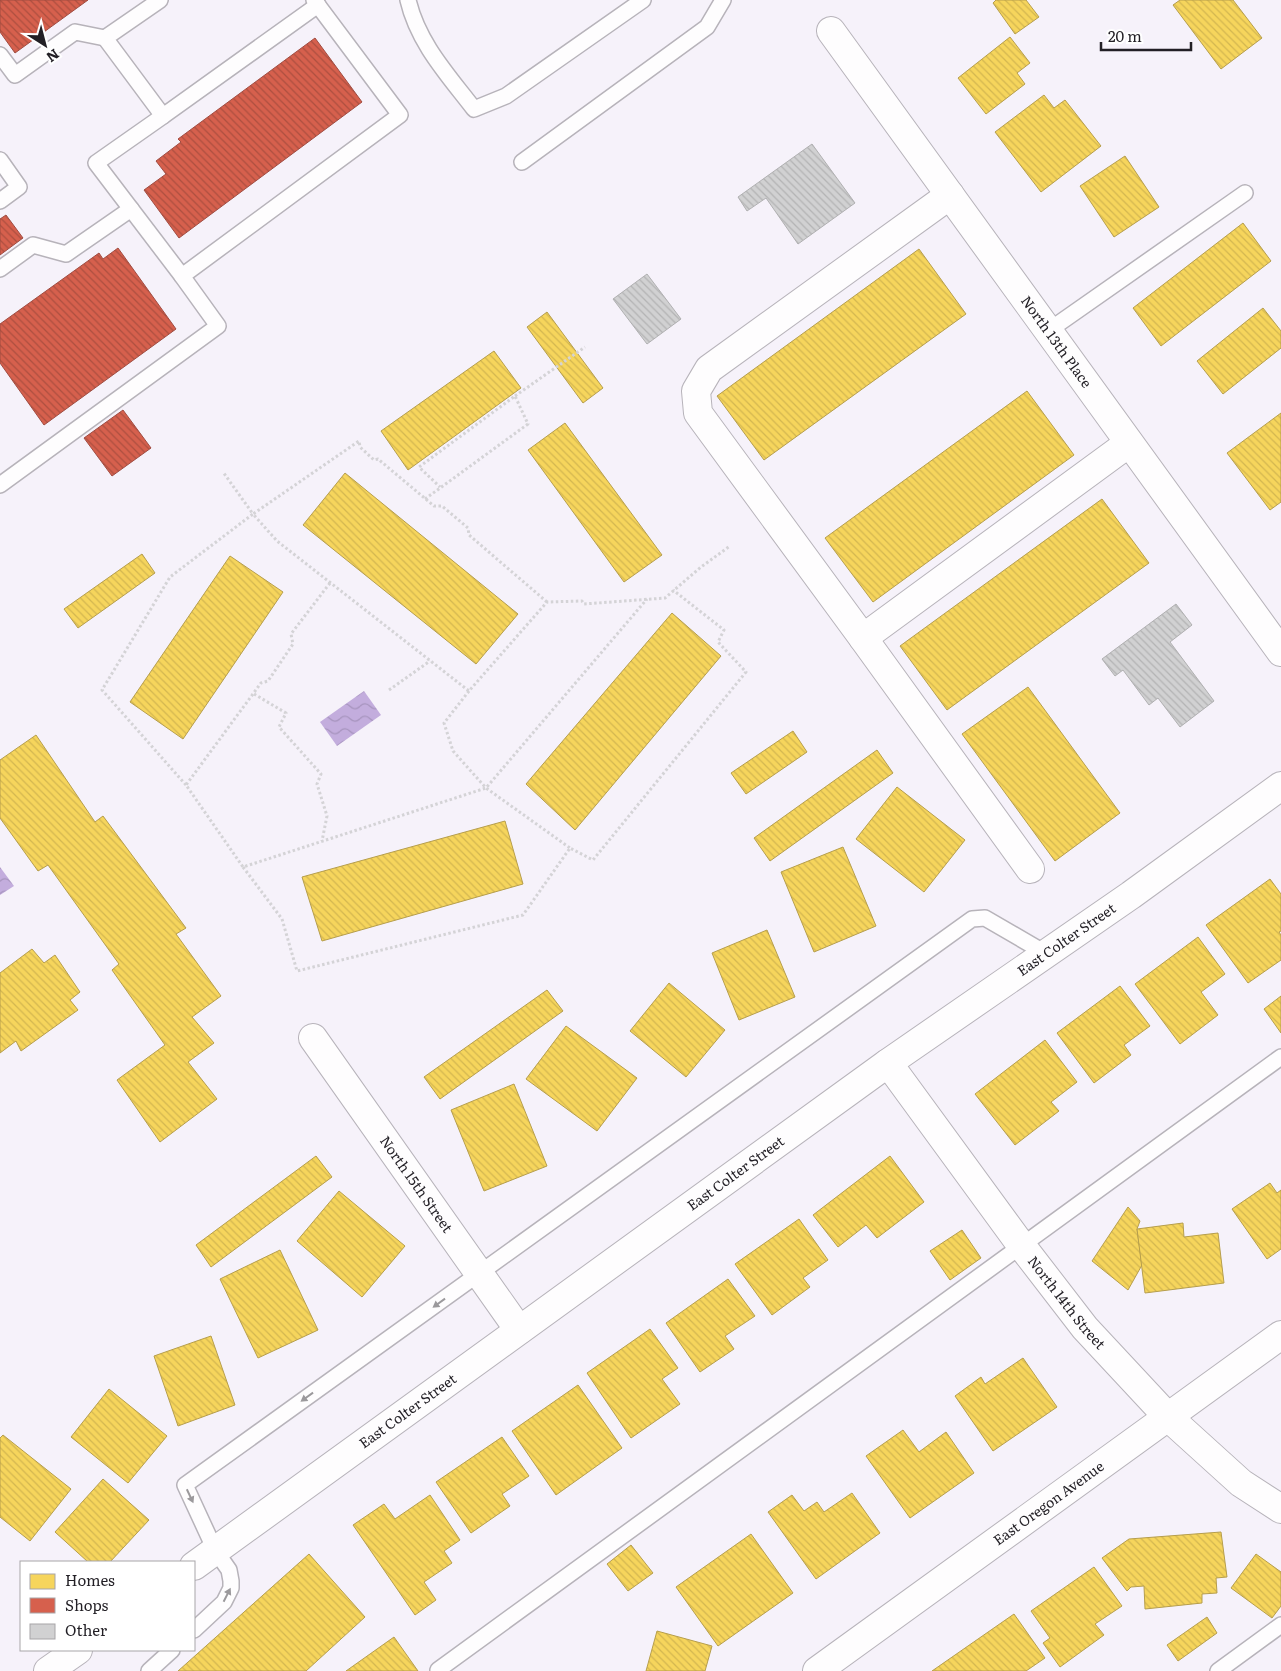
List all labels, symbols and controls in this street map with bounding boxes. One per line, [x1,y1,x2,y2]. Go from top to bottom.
north arrow [20,20,70,70]
scale bar [1101,20,1191,52]
text: 20 m [1108,24,1142,47]
text: N [42,45,64,68]
street label: North 13th Place [1017,291,1097,391]
street label: East Colter Street [1013,898,1119,980]
street label: East Colter Street [682,1130,788,1215]
street label: North 15th Street [376,1131,458,1236]
street label: North 14th Street [1024,1251,1111,1353]
one-way arrow [432,1298,446,1308]
street label: East Colter Street [354,1368,460,1452]
one-way arrow [301,1392,314,1403]
street label: East Oregon Avenue [989,1456,1108,1549]
one-way arrow [186,1489,194,1503]
legend [20,1561,195,1651]
text: Homes [65,1568,115,1591]
one-way arrow [223,1588,231,1603]
text: Shops [65,1593,108,1616]
text: Other [65,1618,107,1641]

